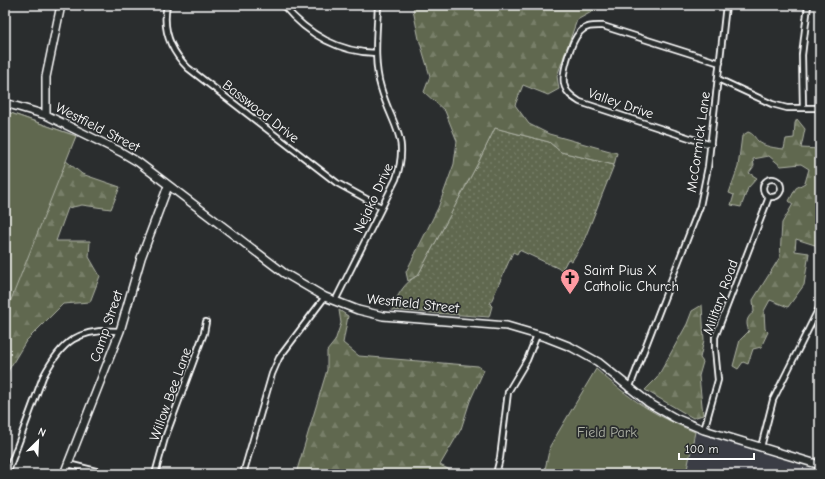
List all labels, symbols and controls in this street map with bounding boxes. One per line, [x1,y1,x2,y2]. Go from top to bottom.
street label: Basswood Drive [219,76,302,147]
street label: Valley Drive [586,84,656,123]
street label: McCormick Lane [683,91,714,194]
street label: Westfield Street [53,99,144,156]
street label: Nejako Drive [350,160,397,236]
street label: Military Road [699,257,742,337]
place label: Saint Pius X Catholic Church [584,262,679,295]
church icon: Saint Pius X Catholic Church [559,267,581,295]
street label: Camp Street [86,287,127,364]
street label: Westfield Street [366,290,461,317]
street label: Willow Bee Lane [146,345,195,443]
north arrow [18,421,58,461]
park label: Field Park [577,424,637,441]
text: N [36,425,48,440]
scale bar [679,435,754,461]
text: 100 m [685,442,718,456]

